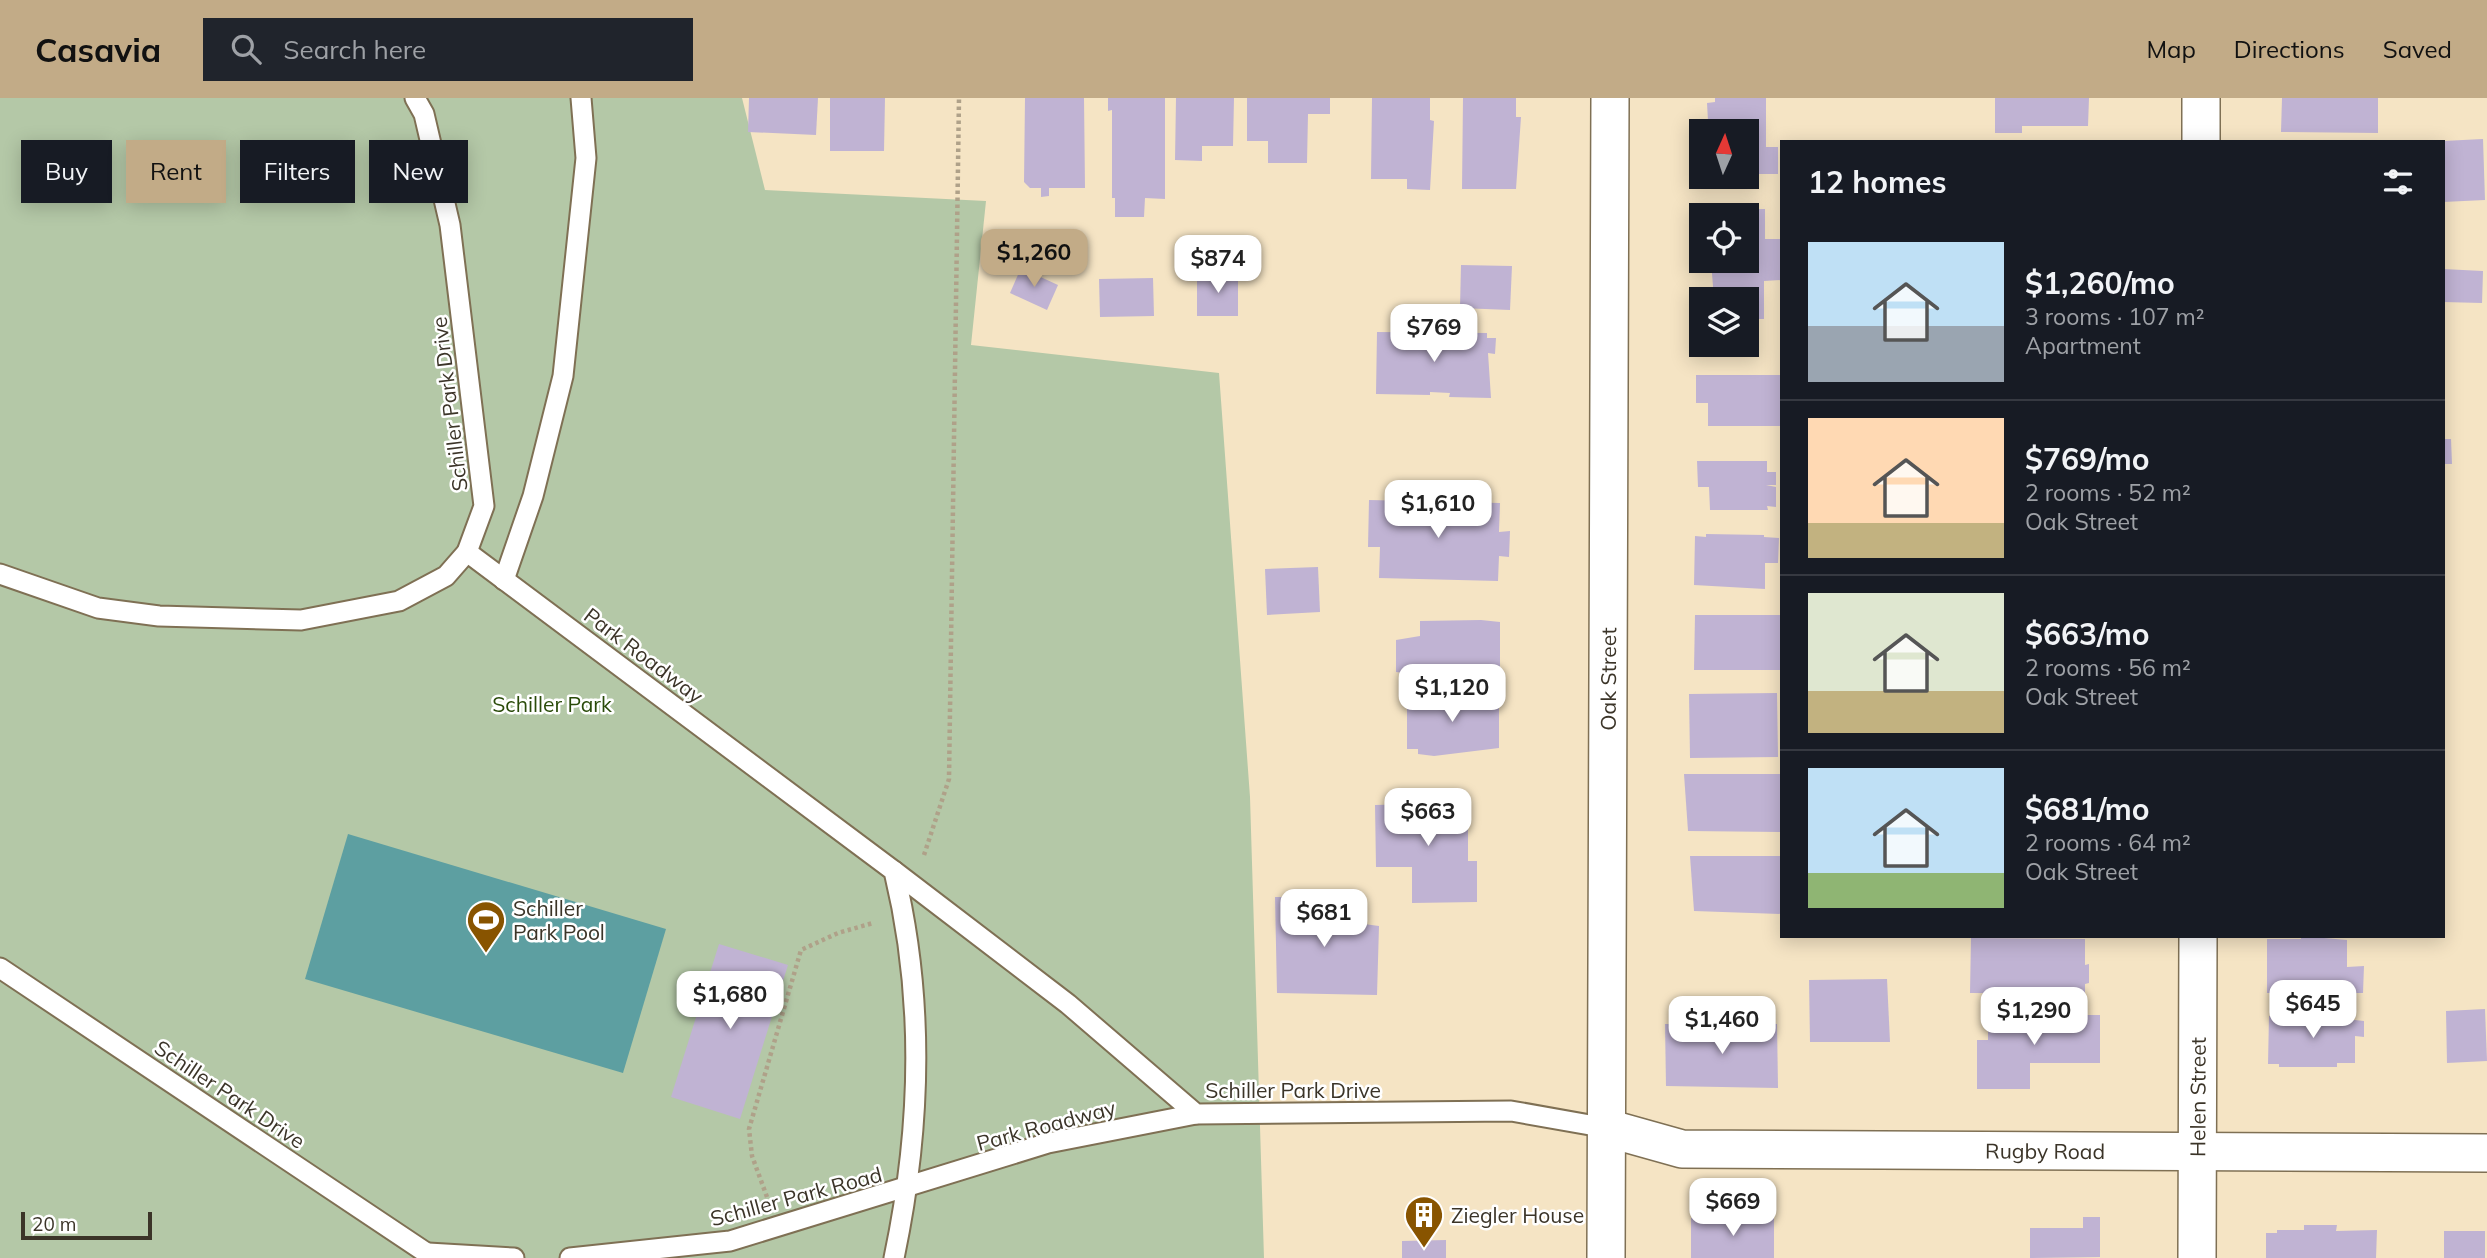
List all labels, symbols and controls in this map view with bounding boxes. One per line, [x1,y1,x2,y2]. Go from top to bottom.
search box [203,18,693,81]
text: Casavia [35,29,161,70]
icon: search [227,30,265,68]
text: Search here [283,33,426,66]
text: Map [2146,34,2196,64]
text: Directions [2234,34,2345,64]
text: Saved [2383,34,2452,64]
north arrow [1689,119,1759,189]
map controls [1689,119,1759,357]
chip: Buy [21,140,112,203]
chip: Rent [126,140,226,203]
chip: Filters [240,140,355,203]
chip: New [369,140,468,203]
text: 12 homes [1808,163,1947,201]
icon: filters [2379,163,2417,201]
button: locate [1689,203,1759,273]
pin: $1,260 [977,230,1091,289]
pin: $874 [1177,236,1259,295]
text: $1,260 [997,237,1071,266]
text: $874 [1190,243,1246,272]
text: $1,260/mo [2025,264,2175,302]
icon: home [1864,270,1948,354]
button: layers [1689,287,1759,357]
text: 3 rooms · 107 m² [2025,302,2205,331]
pin: $769 [1393,304,1475,364]
text: $769 [1406,312,1462,341]
street label: Schiller Park Drive [425,315,473,493]
text: Apartment [2025,331,2141,360]
text: $769/mo [2025,440,2149,478]
icon: home [1864,446,1948,530]
text: 2 rooms · 52 m² [2025,478,2191,507]
pin: $1,610 [1381,480,1495,540]
text: $1,610 [1401,488,1475,517]
text: Oak Street [2025,507,2138,536]
street label: Park Roadway [579,602,709,708]
text: $663/mo [2025,615,2149,653]
icon: home [1864,621,1948,705]
street label: Oak Street [1595,627,1621,731]
text: 2 rooms · 56 m² [2025,653,2191,682]
pin: $1,120 [1395,664,1509,724]
text: $1,120 [1415,672,1489,701]
text: Oak Street [2025,682,2138,711]
park label: Schiller Park [492,691,612,717]
pin: $663 [1387,788,1469,848]
text: $681/mo [2025,790,2149,828]
text: $663 [1400,796,1456,825]
icon: home [1864,796,1948,880]
text: 2 rooms · 64 m² [2025,828,2191,857]
text: Oak Street [2025,857,2138,886]
pin: $681 [1283,890,1365,949]
place label: Schiller Park Pool [513,895,605,945]
text: $681 [1296,897,1352,926]
sports icon: Schiller Park Pool [465,899,507,954]
pin: $1,680 [673,972,787,1031]
text: $1,680 [693,979,767,1008]
pin: $645 [2272,981,2354,1040]
pin: $1,290 [1977,988,2091,1047]
text: $645 [2285,988,2341,1017]
text: $1,290 [1997,995,2071,1024]
pin: $1,460 [1665,996,1779,1056]
text: $1,460 [1685,1004,1759,1033]
street label: Schiller Park Drive [150,1034,310,1154]
street label: Helen Street [2184,1037,2211,1157]
street label: Schiller Park Drive [1205,1077,1381,1103]
street label: Park Roadway [974,1094,1118,1156]
street label: Rugby Road [1985,1138,2105,1164]
street label: Schiller Park Road [707,1161,885,1231]
pin: $669 [1692,1178,1774,1238]
text: $669 [1705,1186,1761,1215]
building icon: Ziegler House [1403,1194,1445,1249]
place label: Ziegler House [1451,1202,1584,1228]
scale bar [21,1209,152,1241]
text: 20 m [32,1212,76,1236]

